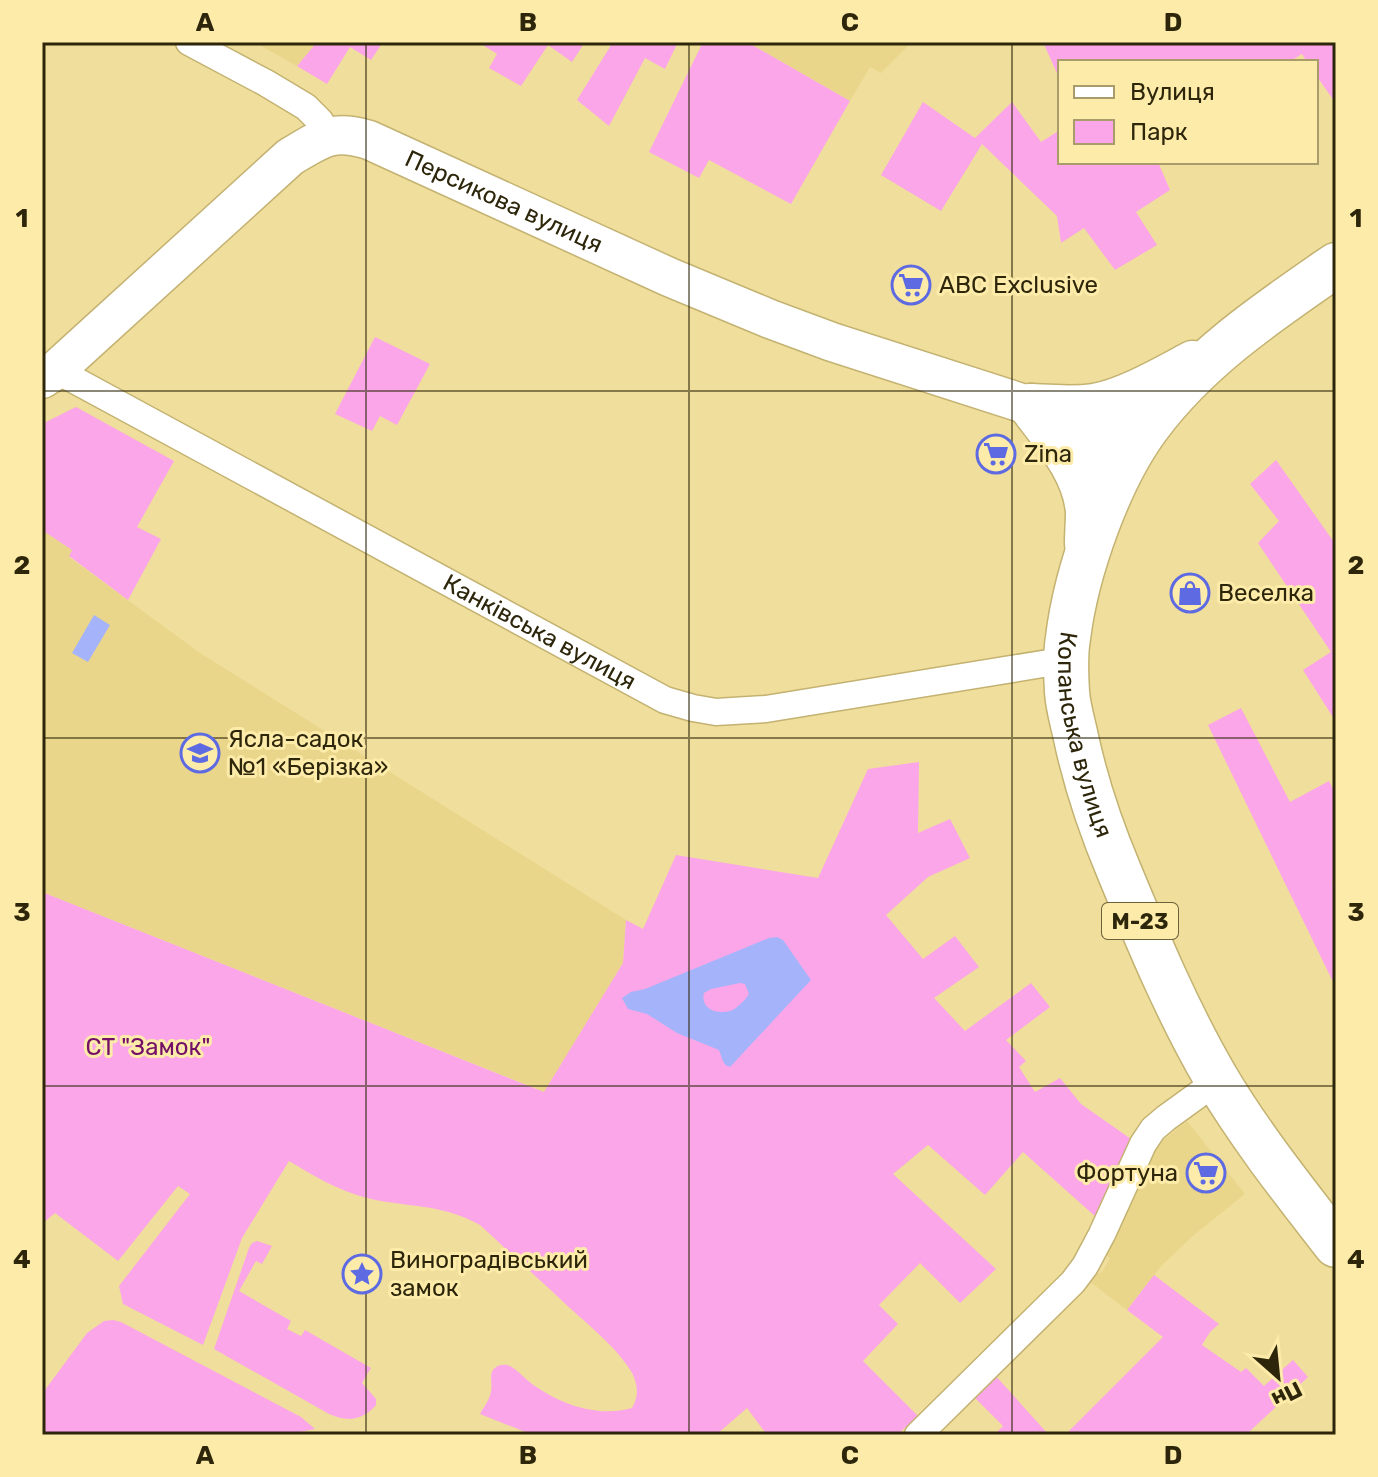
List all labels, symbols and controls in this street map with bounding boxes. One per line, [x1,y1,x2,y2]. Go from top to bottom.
text: A [196,7,215,38]
text: B [519,7,537,38]
text: C [841,7,859,38]
text: D [1164,7,1182,38]
legend [1058,60,1318,164]
text: Вулиця [1130,78,1215,106]
text: Парк [1130,118,1188,146]
street label: Персикова вулиця [401,144,607,259]
text: 1 [16,203,28,234]
text: 1 [1350,203,1362,234]
supermarket icon: ABC Exclusive [890,264,932,306]
place label: ABC Exclusive [939,271,1098,299]
supermarket icon: Zina [975,433,1017,475]
place label: Zina [1024,440,1072,468]
text: 2 [14,550,30,581]
text: 2 [1348,550,1364,581]
street label: Канківська вулиця [438,568,641,696]
shop icon: Веселка [1169,572,1211,614]
place label: Веселка [1218,579,1314,607]
street label: Копанська вулиця [1052,629,1118,841]
place label: Ясла-садок №1 «Берізка» [228,725,388,781]
school or university icon: Ясла-садок №1 «Берізка» [179,732,221,774]
text: 3 [13,897,31,928]
text: 3 [1347,897,1365,928]
road number: М-23 [1102,903,1178,939]
park label: СТ "Замок" [86,1033,210,1061]
supermarket icon: Фортуна [1185,1152,1227,1194]
place label: Фортуна [1076,1159,1178,1187]
text: 4 [13,1244,31,1275]
text: 4 [1347,1244,1365,1275]
place label: Виноградівський замок [390,1246,588,1302]
place icon: Виноградівський замок [341,1253,383,1295]
north arrow [1238,1337,1318,1417]
text: Пн [1267,1375,1307,1413]
text: A [196,1440,215,1471]
text: B [519,1440,537,1471]
text: C [841,1440,859,1471]
text: D [1164,1440,1182,1471]

